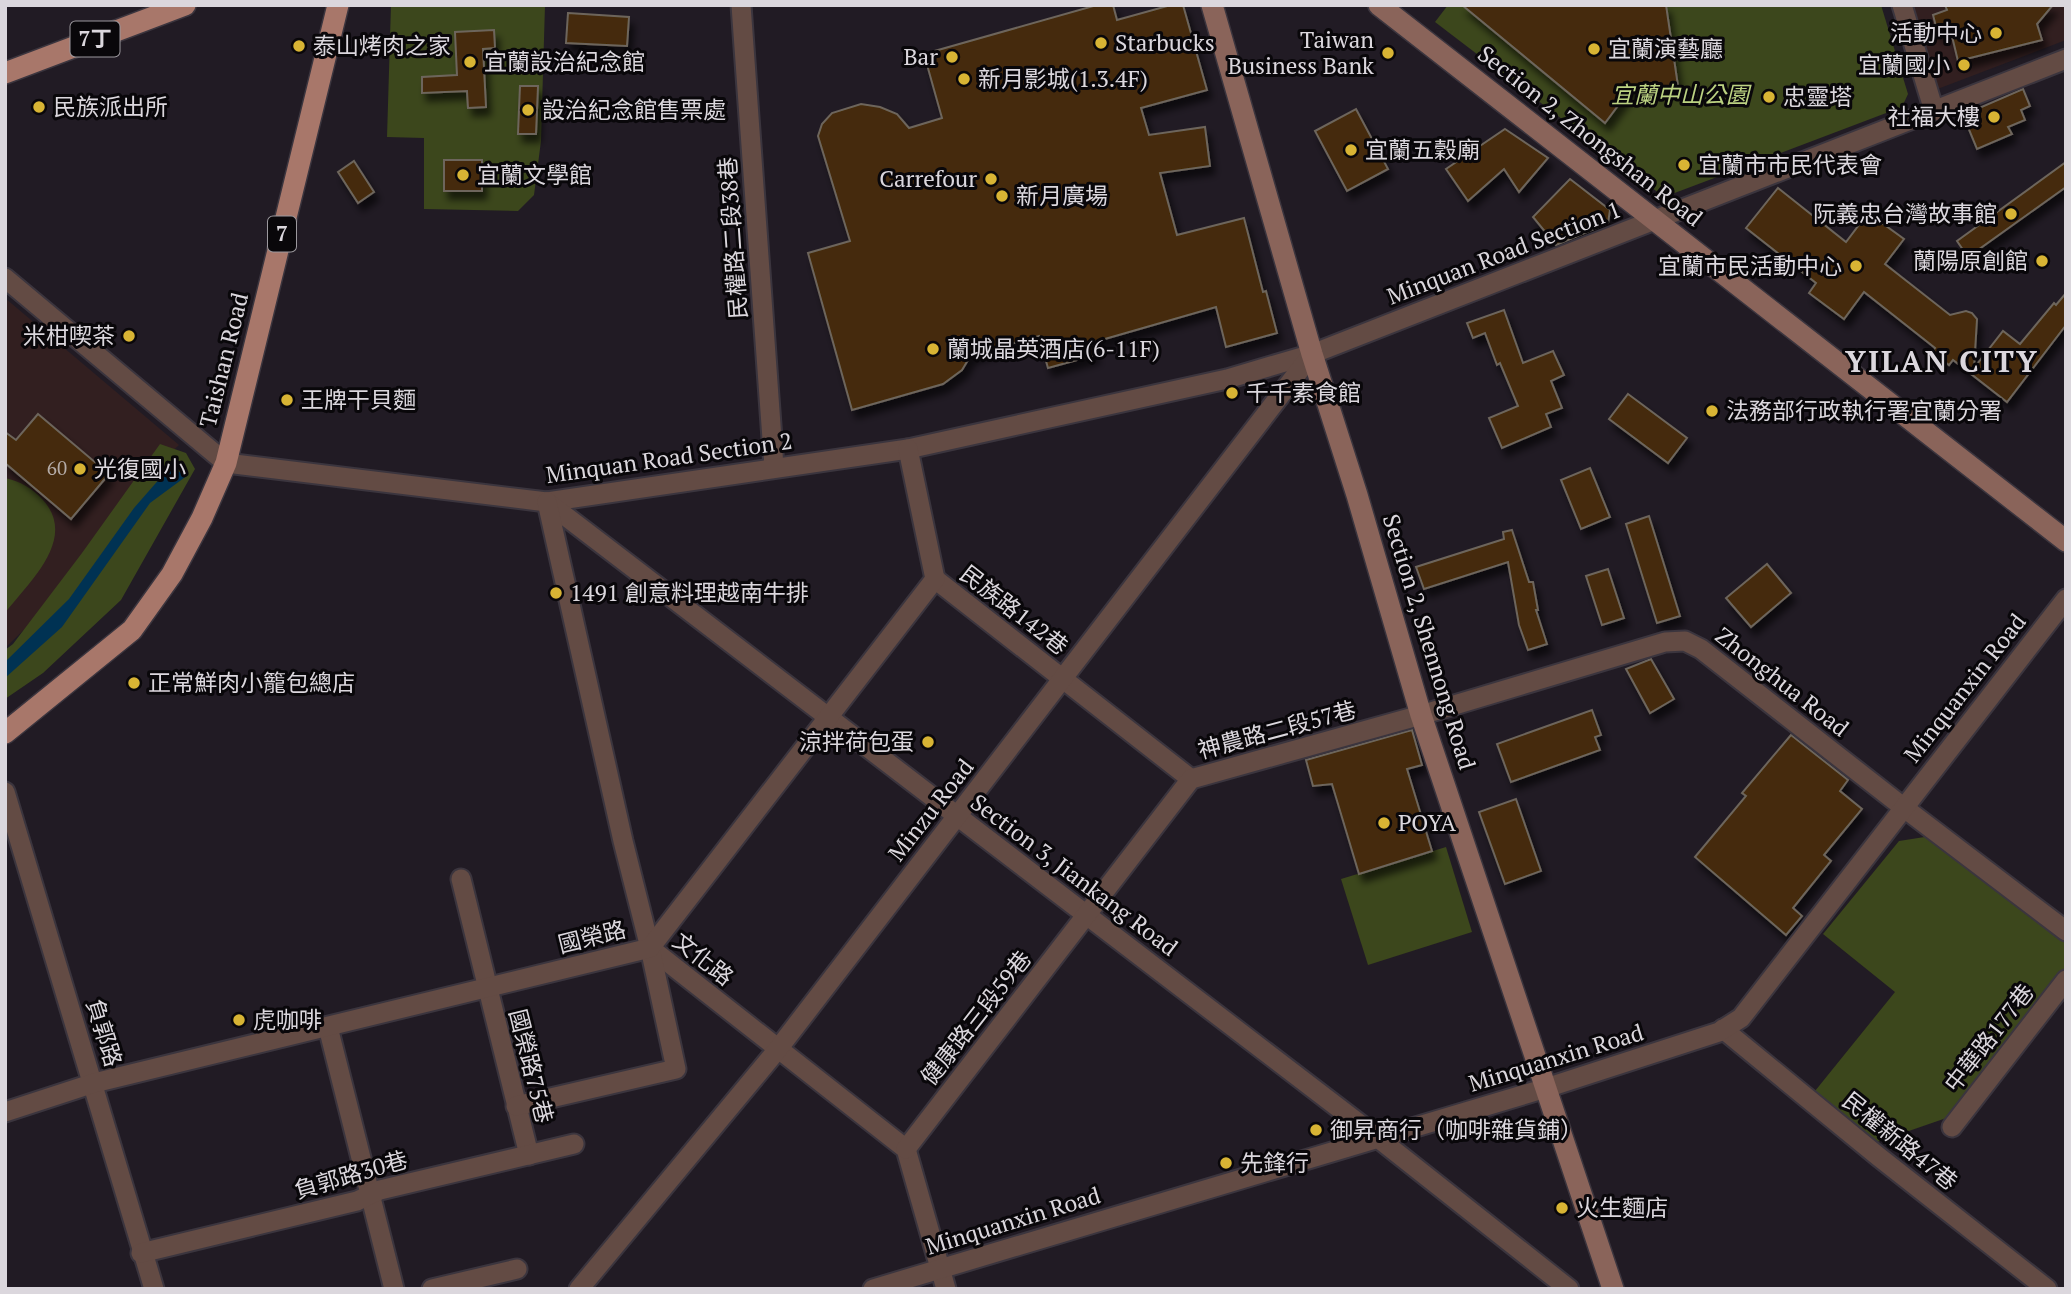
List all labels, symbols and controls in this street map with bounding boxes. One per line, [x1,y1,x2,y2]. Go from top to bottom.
place label: 活動中心 [1890,17,1982,48]
road number: 7丁 [70,22,119,56]
place label: Taiwan Business Bank [1228,24,1374,81]
marker: 活動中心 [1988,25,2004,41]
place label: Starbucks [1115,27,1215,58]
place label: 泰山烤肉之家 [313,30,451,61]
place label: 宜蘭演藝廳 [1608,33,1723,64]
marker: Starbucks [1093,35,1109,51]
marker: 泰山烤肉之家 [291,38,307,54]
street label: Section 2, Zhongshan Road [1472,38,1709,233]
place label: Bar [903,41,938,72]
marker: 宜蘭演藝廳 [1586,41,1602,57]
marker: Taiwan Business Bank [1380,45,1396,61]
place label: 宜蘭設治紀念館 [484,46,645,77]
marker: Bar [944,49,960,65]
place label: 宜蘭國小 [1858,49,1950,80]
marker: 宜蘭設治紀念館 [462,54,478,70]
marker: 宜蘭國小 [1956,57,1972,73]
place label: 新月影城(1.3.4F) [978,63,1148,94]
marker: 新月影城(1.3.4F) [956,71,972,87]
park label: 宜蘭中山公園 [1611,79,1752,110]
place label: 忠靈塔 [1783,81,1852,112]
marker: 忠靈塔 [1761,89,1777,105]
place label: 民族派出所 [53,91,168,122]
place label: 設治紀念館售票處 [542,94,726,125]
marker: 民族派出所 [31,99,47,115]
place label: 社福大樓 [1888,101,1980,132]
marker: 設治紀念館售票處 [520,102,536,118]
marker: 社福大樓 [1986,109,2002,125]
place label: 宜蘭五穀廟 [1365,134,1480,165]
marker: 宜蘭五穀廟 [1343,142,1359,158]
place label: 宜蘭市市民代表會 [1698,149,1882,180]
street label: 民權路二段38巷 [711,156,754,320]
marker: 宜蘭市市民代表會 [1676,157,1692,173]
place label: 宜蘭文學館 [477,159,592,190]
place label: Carrefour [879,163,977,194]
marker: 宜蘭文學館 [455,167,471,183]
marker: Carrefour [983,171,999,187]
place label: 新月廣場 [1016,180,1108,211]
marker: 新月廣場 [994,188,1010,204]
street label: Minquan Road Section 1 [1382,194,1625,312]
place label: 阮義忠台灣故事館 [1813,198,1997,229]
marker: 阮義忠台灣故事館 [2003,206,2019,222]
road number: 7 [268,216,296,252]
place label: 蘭陽原創館 [1913,245,2028,276]
place label: 宜蘭市民活動中心 [1658,250,1842,281]
marker: 蘭陽原創館 [2034,253,2050,269]
marker: 宜蘭市民活動中心 [1848,258,1864,274]
street label: Taishan Road [192,289,255,430]
place label: 米柑喫茶 [23,320,115,351]
marker: 米柑喫茶 [121,328,137,344]
place label: 蘭城晶英酒店(6-11F) [947,333,1160,364]
marker: 蘭城晶英酒店(6-11F) [925,341,941,357]
district label: YILAN CITY [1845,341,2039,381]
place label: 千千素食館 [1246,377,1361,408]
place label: 王牌干貝麵 [301,384,416,415]
marker: 千千素食館 [1224,385,1240,401]
marker: 王牌干貝麵 [279,392,295,408]
place label: 法務部行政執行署宜蘭分署 [1726,395,2002,426]
marker: 法務部行政執行署宜蘭分署 [1704,403,1720,419]
street label: Minquan Road Section 2 [544,425,794,490]
place label: 光復國小 [94,453,186,484]
house number: 60 [47,455,67,480]
marker: 光復國小 [72,461,88,477]
street label: Section 2, Shennong Road [1376,510,1483,774]
street label: 民族路142巷 [954,558,1075,661]
place label: 1491 創意料理越南牛排 [570,577,809,608]
marker: 1491 創意料理越南牛排 [548,585,564,601]
street label: Minquanxin Road [1897,607,2033,769]
street label: Zhonghua Road [1709,620,1856,744]
place label: 正常鮮肉小籠包總店 [148,667,355,698]
marker: 正常鮮肉小籠包總店 [126,675,142,691]
street label: 神農路二段57巷 [1194,694,1359,766]
place label: 涼拌荷包蛋 [799,726,914,757]
marker: 涼拌荷包蛋 [920,734,936,750]
street label: Minzu Road [881,752,980,867]
street label: Section 3, Jiankang Road [964,786,1184,963]
place label: POYA [1398,807,1456,838]
marker: POYA [1376,815,1392,831]
street label: 國榮路 [555,913,629,960]
street label: 文化路 [667,925,740,992]
street label: 健康路三段59巷 [913,944,1038,1091]
street label: 中華路177巷 [1937,977,2040,1098]
street label: 負郭路 [80,995,129,1070]
place label: 虎咖啡 [253,1004,322,1035]
street label: 國榮路75巷 [502,1006,561,1126]
marker: 虎咖啡 [231,1012,247,1028]
street label: Minquanxin Road [1465,1016,1647,1099]
street label: 民權新路47巷 [1836,1085,1964,1197]
place label: 御昇商行（咖啡雜貨鋪） [1330,1114,1583,1145]
marker: 御昇商行（咖啡雜貨鋪） [1308,1122,1324,1138]
street label: 負郭路30巷 [291,1144,411,1205]
place label: 先鋒行 [1240,1147,1309,1178]
marker: 先鋒行 [1218,1155,1234,1171]
street label: Minquanxin Road [922,1179,1104,1262]
place label: 火生麵店 [1576,1192,1668,1223]
marker: 火生麵店 [1554,1200,1570,1216]

